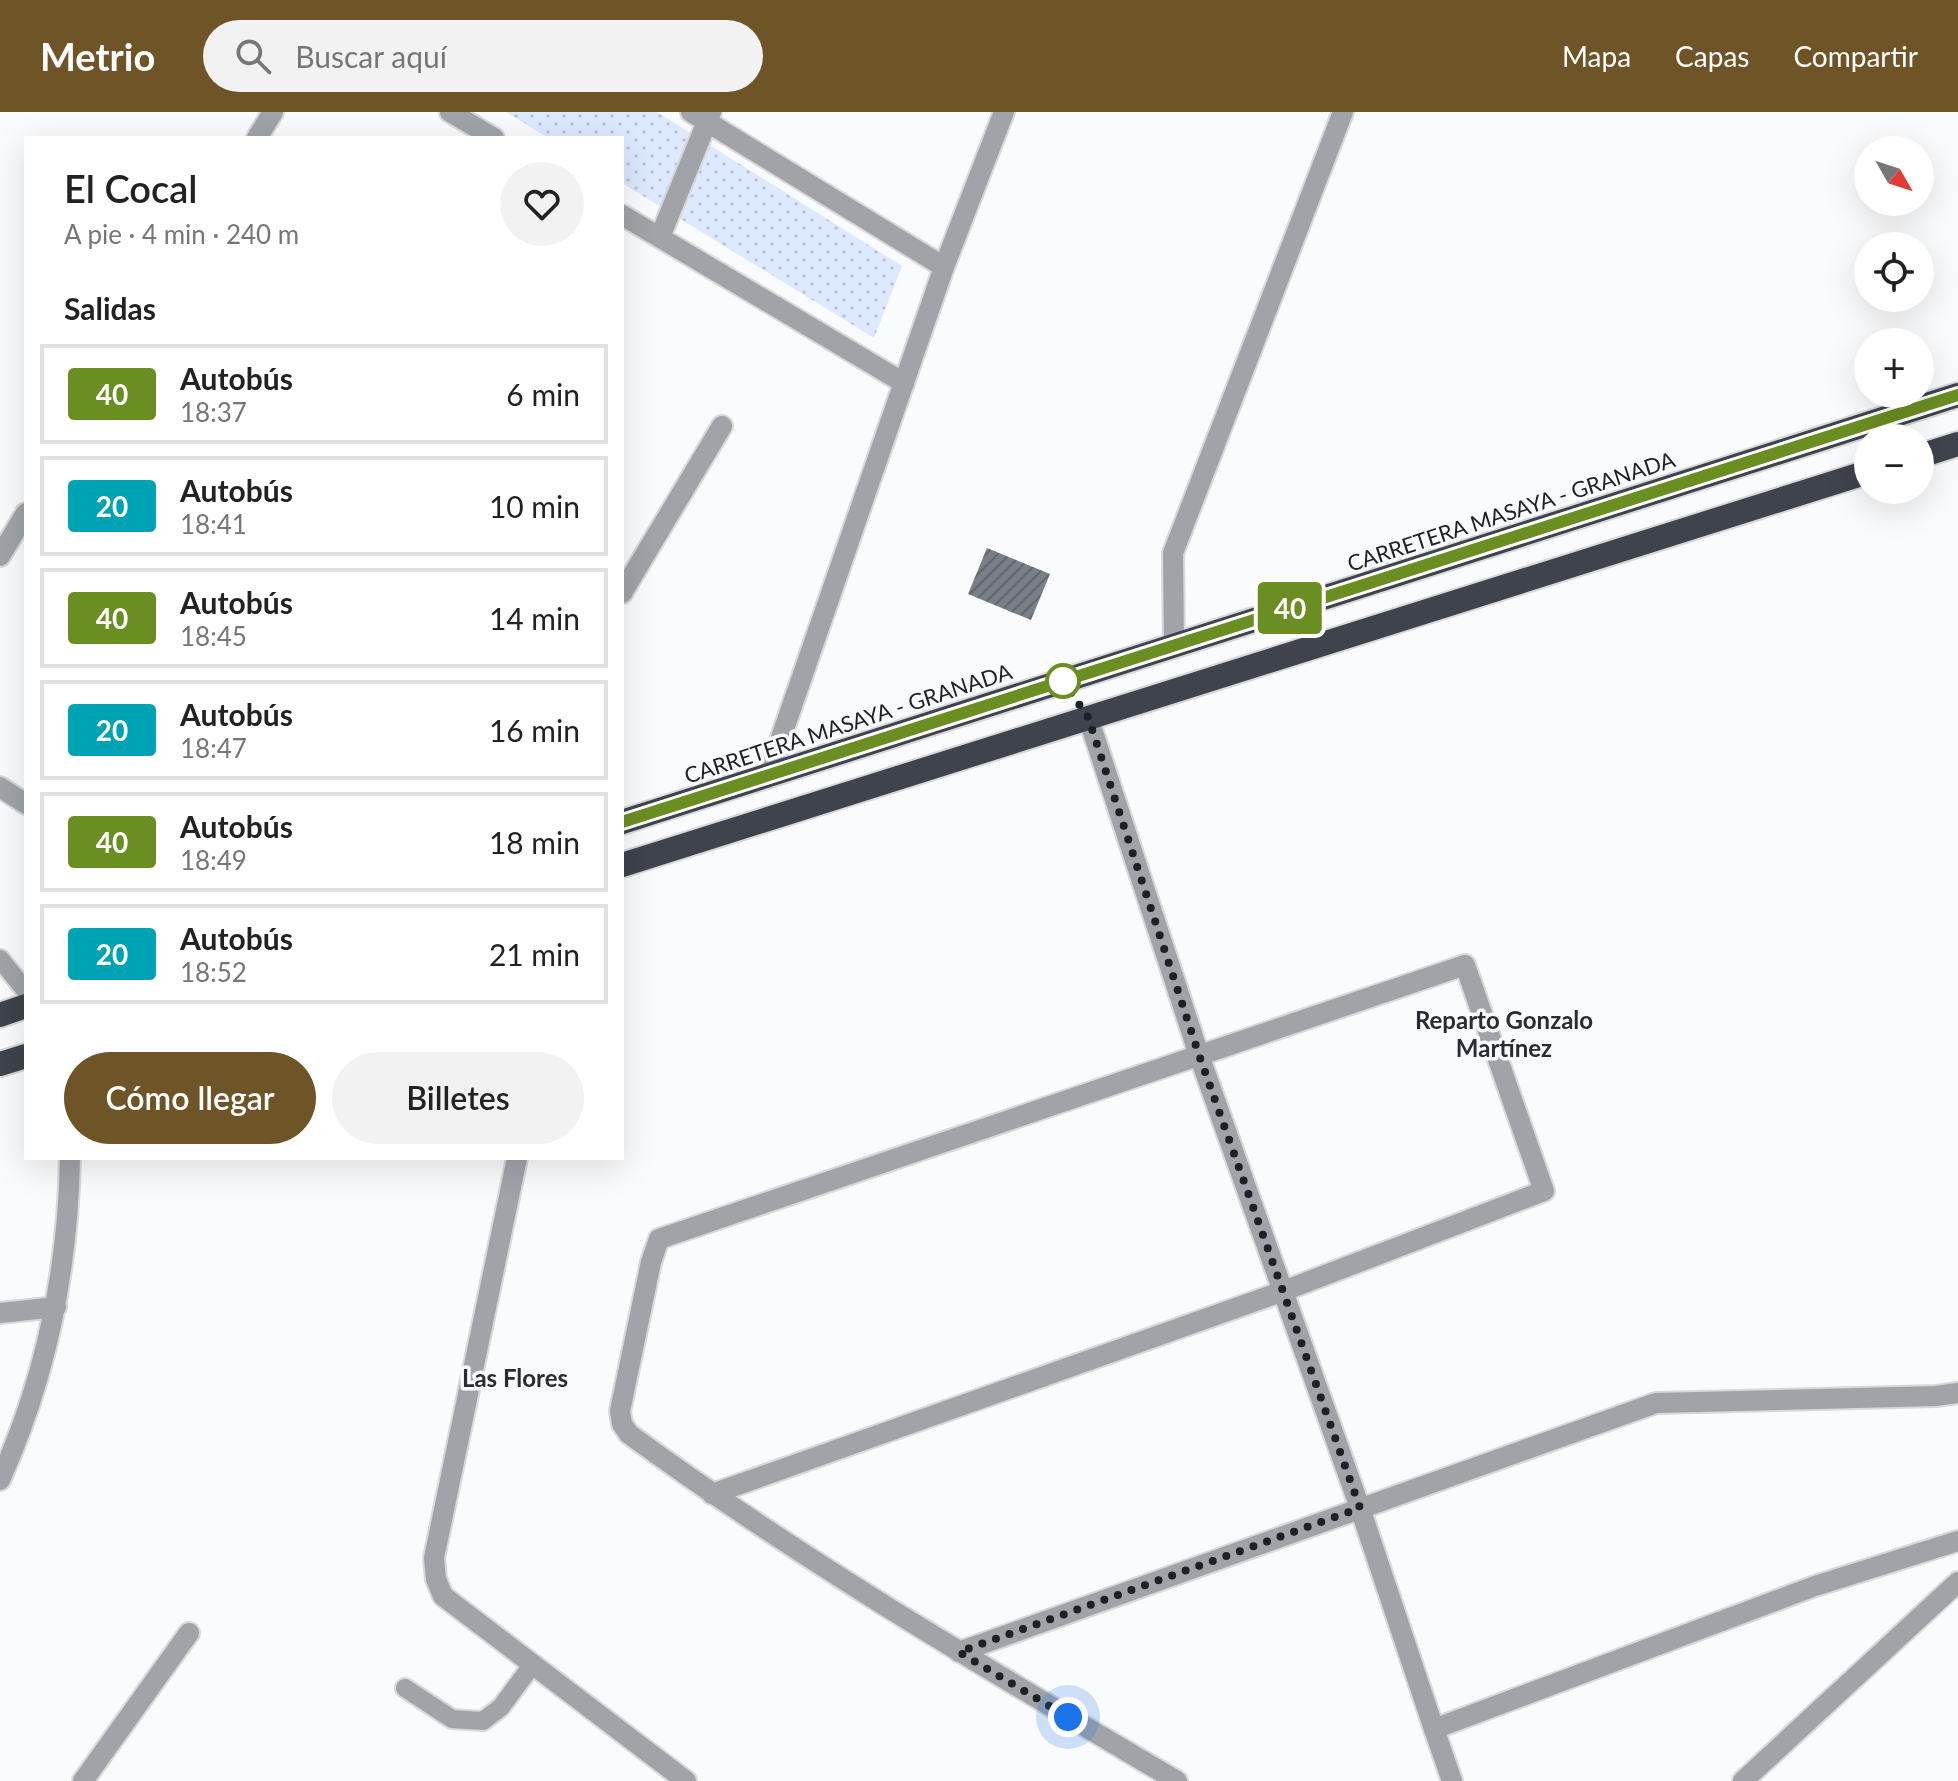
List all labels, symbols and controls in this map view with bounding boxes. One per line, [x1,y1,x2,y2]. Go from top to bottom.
search box [203,20,763,92]
text: Metrio [40,33,155,79]
icon: search [231,34,275,78]
text: Buscar aquí [295,38,447,74]
text: Mapa [1562,39,1631,73]
text: Capas [1675,39,1749,73]
text: Compartir [1793,39,1918,73]
north arrow [1854,136,1934,216]
map controls [1854,136,1934,504]
button: heart [500,162,584,246]
text: El Cocal [64,165,198,211]
text: A pie · 4 min · 240 m [64,218,299,250]
button: locate [1854,232,1934,312]
text: Salidas [64,290,156,326]
button: + [1854,328,1934,408]
text: Autobús [180,360,293,396]
text: 6 min [506,376,580,412]
text: 40 [96,377,128,411]
text: 18:37 [180,396,247,428]
button: − [1854,424,1934,504]
street label: CARRETERA MASAYA - GRANADA [1344,445,1678,577]
text: Autobús [180,472,293,508]
text: 10 min [489,488,580,524]
text: 20 [96,489,128,523]
text: 18:41 [180,508,247,540]
line badge: 40 [1254,582,1326,634]
text: Autobús [180,584,293,620]
text: 40 [1274,591,1306,625]
text: 14 min [489,600,580,636]
text: 40 [96,601,128,635]
text: 18:45 [180,620,247,652]
street label: CARRETERA MASAYA - GRANADA [681,657,1015,789]
unlabelled marker [1046,664,1080,698]
text: Autobús [180,696,293,732]
text: 16 min [489,712,580,748]
text: 20 [96,713,128,747]
text: 18:47 [180,732,247,764]
text: Autobús [180,808,293,844]
text: 18 min [489,824,580,860]
text: 40 [96,825,128,859]
text: 18:49 [180,844,247,876]
text: Autobús [180,920,293,956]
text: 21 min [489,936,580,972]
text: 20 [96,937,128,971]
text: 18:52 [180,956,247,988]
district label: Reparto Gonzalo Martínez [1415,1005,1593,1062]
button: Cómo llegar [64,1052,316,1144]
button: Billetes [332,1052,584,1144]
district label: Las Flores [462,1363,568,1392]
your location [1048,1697,1088,1737]

